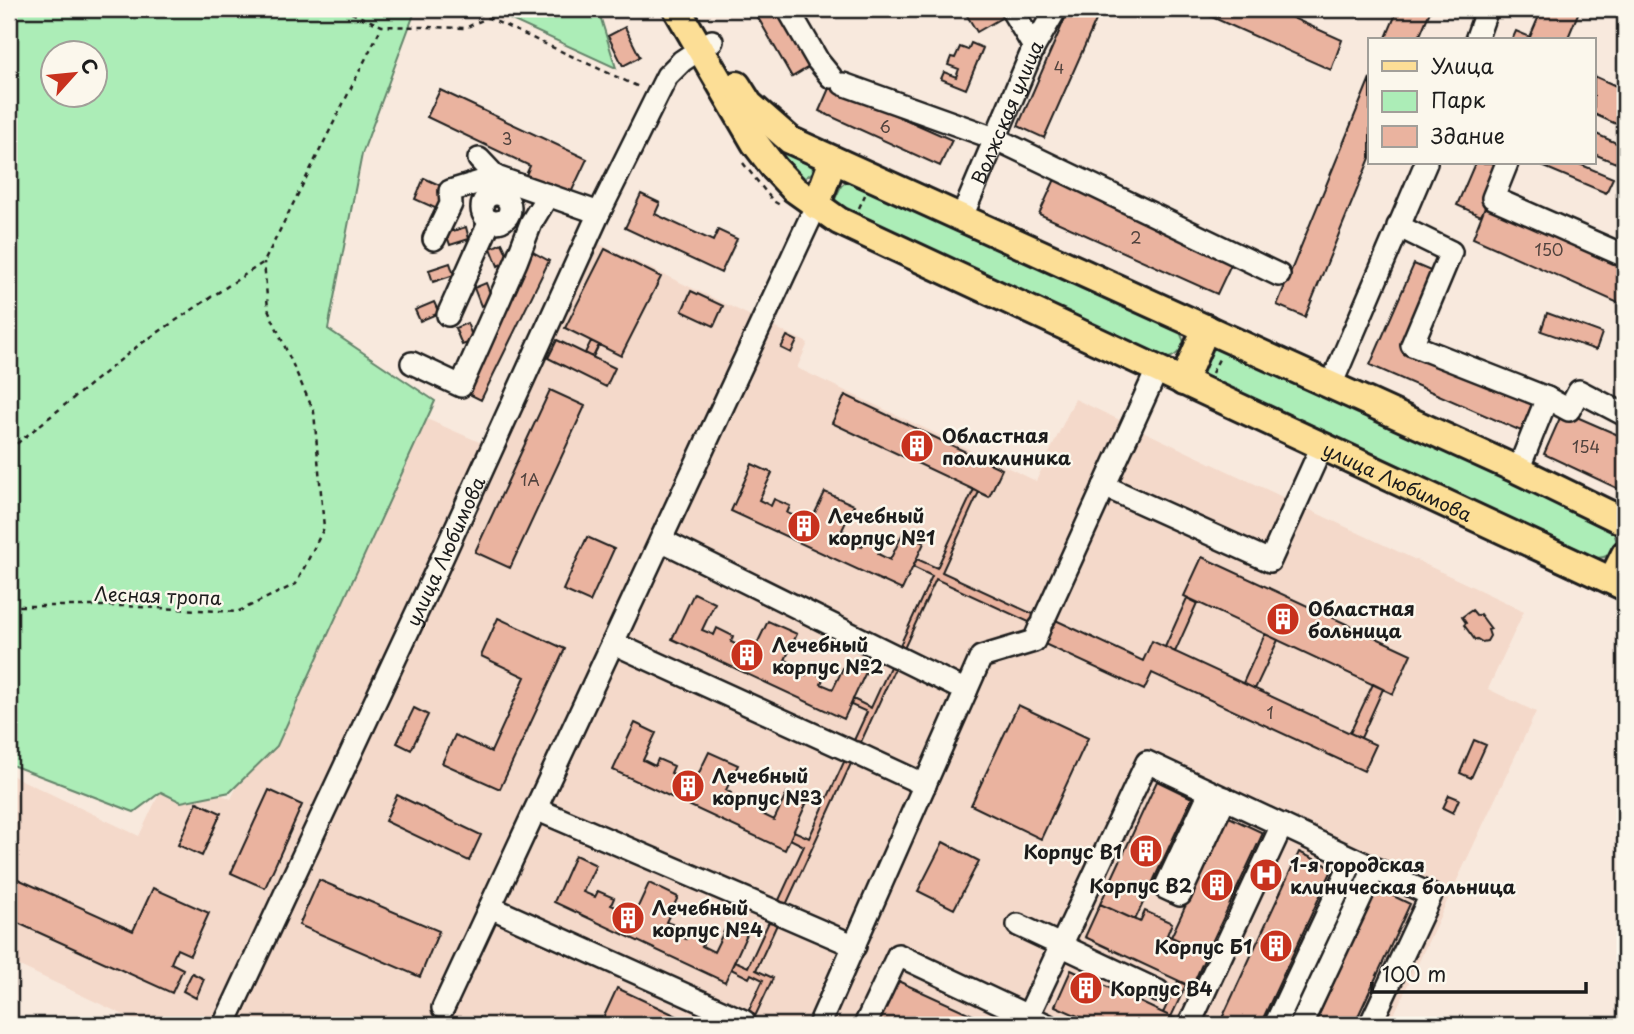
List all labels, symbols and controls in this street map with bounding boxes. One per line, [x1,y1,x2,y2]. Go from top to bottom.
street label: Волжская улица [963,34,1049,189]
north arrow [38,38,108,108]
legend [1368,38,1596,164]
text: Улица [1431,49,1494,81]
text: С [74,53,106,79]
house number: 4 [1054,55,1064,79]
text: Парк [1431,83,1486,115]
house number: 6 [879,114,891,138]
text: Здание [1431,119,1505,151]
house number: 3 [502,126,512,150]
house number: 2 [1130,225,1142,249]
house number: 150 [1534,237,1564,261]
place label: Областная поликлиника [942,421,1071,471]
building icon: Областная поликлиника [898,427,936,465]
street label: улица Любимова [1318,434,1477,528]
house number: 154 [1572,434,1600,458]
house number: 1А [520,467,540,491]
street label: улица Любимова [398,471,492,630]
place label: Лечебный корпус №1 [828,501,935,551]
building icon: Лечебный корпус №1 [785,507,823,545]
street label: Лесная тропа [94,579,223,611]
place label: Областная больница [1308,594,1415,644]
building icon: Областная больница [1264,600,1302,638]
place label: Лечебный корпус №2 [772,630,883,680]
building icon: Лечебный корпус №2 [728,636,766,674]
house number: 1 [1266,700,1274,724]
place label: Лечебный корпус №3 [712,761,822,811]
building icon: Лечебный корпус №3 [669,767,707,805]
building icon: Корпус В1 [1127,832,1165,870]
place label: Корпус В1 [1023,837,1122,865]
place label: 1-я городская клиническая больница [1290,850,1516,900]
hospital icon: 1-я городская клиническая больница [1247,856,1285,894]
building icon: Корпус В2 [1198,866,1236,904]
place label: Корпус В2 [1089,871,1192,899]
place label: Лечебный корпус №4 [652,893,763,943]
building icon: Лечебный корпус №4 [609,899,647,937]
building icon: Корпус Б1 [1257,927,1295,965]
place label: Корпус Б1 [1154,932,1252,960]
scale bar [1372,950,1585,994]
text: 100 m [1382,957,1446,989]
building icon: Корпус В4 [1067,969,1105,1007]
place label: Корпус В4 [1110,974,1213,1002]

